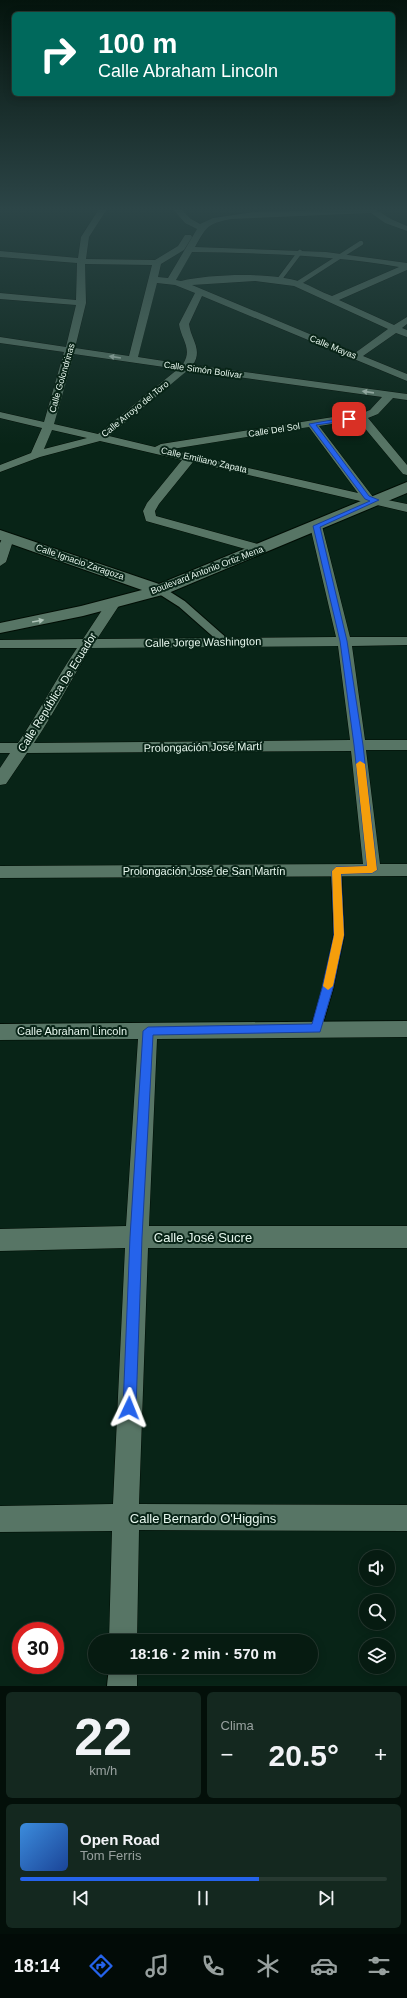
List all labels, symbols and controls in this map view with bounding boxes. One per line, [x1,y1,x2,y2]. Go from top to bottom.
icon: right [32,28,84,80]
text: 100 m [98,28,177,59]
text: Calle Abraham Lincoln [98,61,278,81]
street label: Calle Mayas [308,333,358,361]
street label: Calle Golondrinas [47,342,77,414]
one-way arrow [109,354,121,360]
street label: Calle Simón Bolívar [163,360,243,380]
street label: Calle Arroyo del Toro [99,379,171,439]
one-way arrow [362,389,374,395]
pin [332,402,366,436]
icon: arrive [338,408,360,430]
street label: Calle Del Sol [248,421,300,439]
street label: Calle Emiliano Zapata [160,445,248,475]
street label: Calle Ignacio Zaragoza [35,542,125,582]
street label: Boulevard Antonio Ortiz Mena [149,544,265,596]
one-way arrow [32,618,45,624]
street label: Calle República De Ecuador [15,630,99,754]
street label: Calle Jorge Washington [145,635,261,649]
street label: Prolongación José Martí [144,740,262,754]
street label: Prolongación José de San Martín [123,865,285,877]
street label: Calle Abraham Lincoln [17,1025,127,1037]
street label: Calle José Sucre [154,1230,252,1245]
position arrow [108,1387,150,1429]
street label: Calle Bernardo O'Higgins [130,1511,277,1526]
map controls [359,1550,395,1674]
button: sound [359,1550,395,1586]
button: search [359,1594,395,1630]
speed limit sign: 30 [12,1622,64,1674]
button: layers [359,1638,395,1674]
text: 18:16 · 2 min · 570 m [130,1645,276,1662]
text: 22 [74,1708,132,1766]
text: Clima [221,1718,254,1733]
text: 20.5° [269,1739,339,1772]
text: − [221,1742,233,1767]
text: + [374,1742,387,1767]
text: km/h [89,1763,117,1778]
text: Open Road [80,1831,160,1848]
text: Tom Ferris [80,1848,141,1863]
icon: previous [70,1887,92,1909]
icon: pause [192,1887,214,1909]
icon: next [315,1887,337,1909]
icon: directions [87,1952,115,1980]
icon: music [143,1952,171,1980]
icon: phone [199,1952,227,1980]
icon: climate [254,1952,282,1980]
icon: car [310,1952,338,1980]
icon: filters [365,1952,393,1980]
text: 18:14 [14,1956,60,1976]

